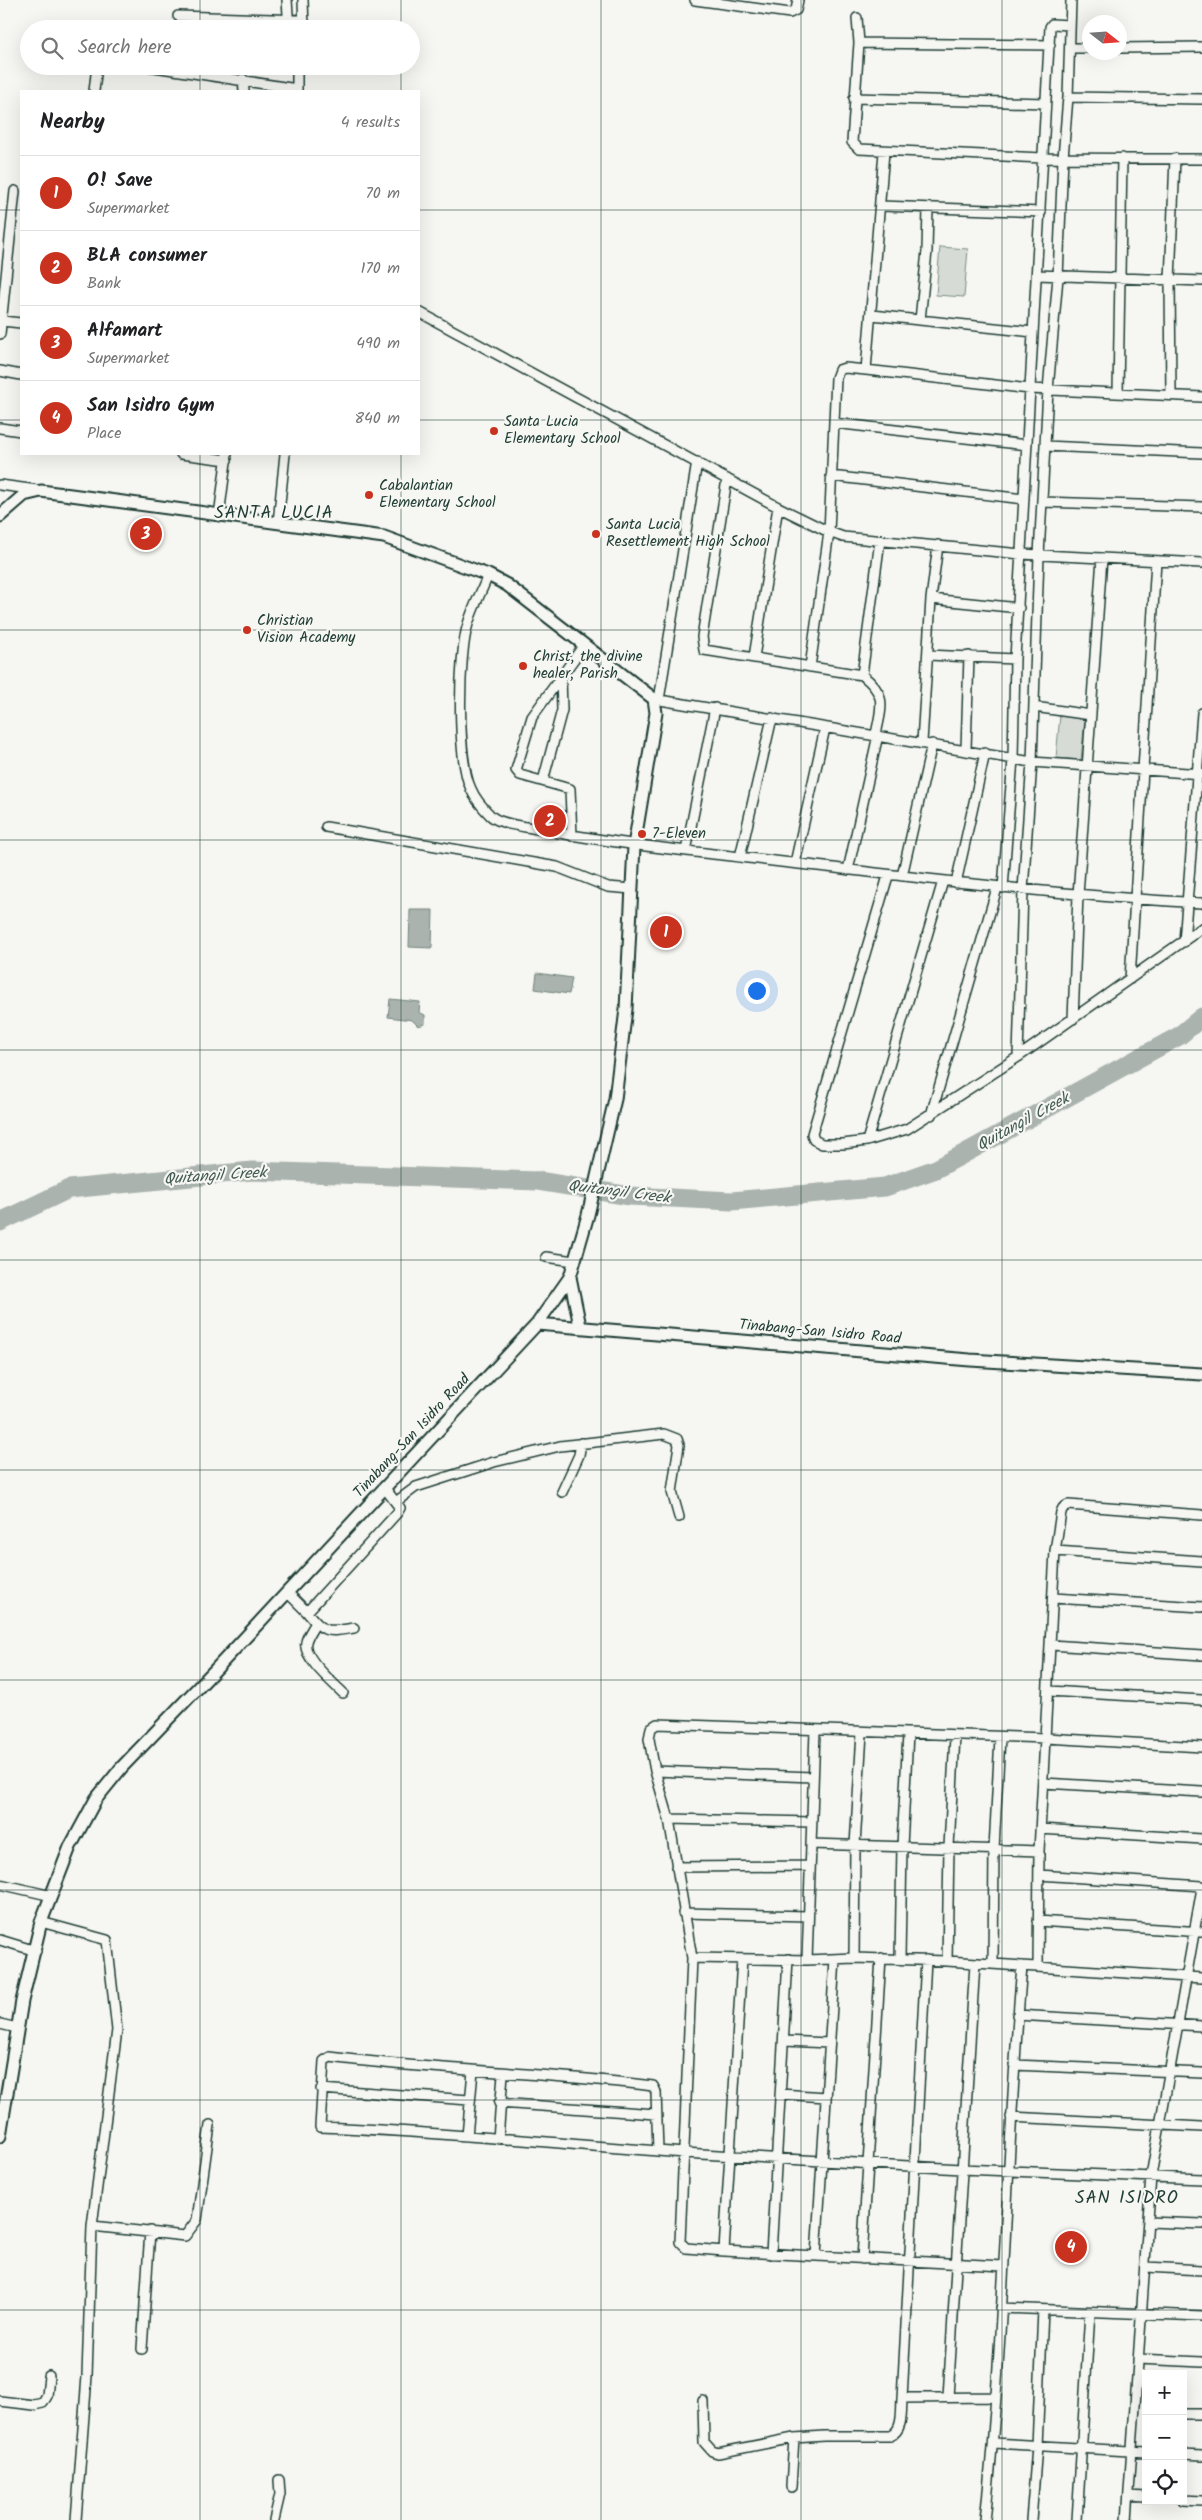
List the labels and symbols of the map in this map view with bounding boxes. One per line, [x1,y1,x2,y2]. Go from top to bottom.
north arrow [1082,15,1127,60]
place label: Santa Lucia Elementary School [504,410,621,451]
marker: Santa Lucia Elementary School [488,425,500,437]
place label: Cabalantian Elementary School [379,474,496,515]
marker: Cabalantian Elementary School [363,489,375,501]
district label: SANTA LUCIA [214,499,334,528]
place label: Santa Lucia Resettlement High School [606,513,770,554]
pin: 3 [130,515,162,553]
marker: Santa Lucia Resettlement High School [590,528,602,540]
place label: Christian Vision Academy [257,609,356,650]
marker: Christian Vision Academy [241,624,253,636]
place label: Christ, the divine healer, Parish [533,645,643,686]
marker: Christ, the divine healer, Parish [517,660,529,672]
pin: 2 [534,802,566,840]
place label: 7-Eleven [652,822,706,846]
marker: 7-Eleven [636,828,648,840]
pin: 1 [650,913,682,951]
your location [744,978,770,1004]
water label: Quitangil Creek [972,1085,1076,1158]
water label: Quitangil Creek [163,1160,269,1192]
water label: Quitangil Creek [567,1173,674,1211]
street label: Tinabang-San Isidro Road [738,1313,902,1351]
street label: Tinabang-San Isidro Road [348,1368,477,1504]
district label: SAN ISIDRO [1075,2184,1179,2213]
pin: 4 [1055,2228,1087,2266]

